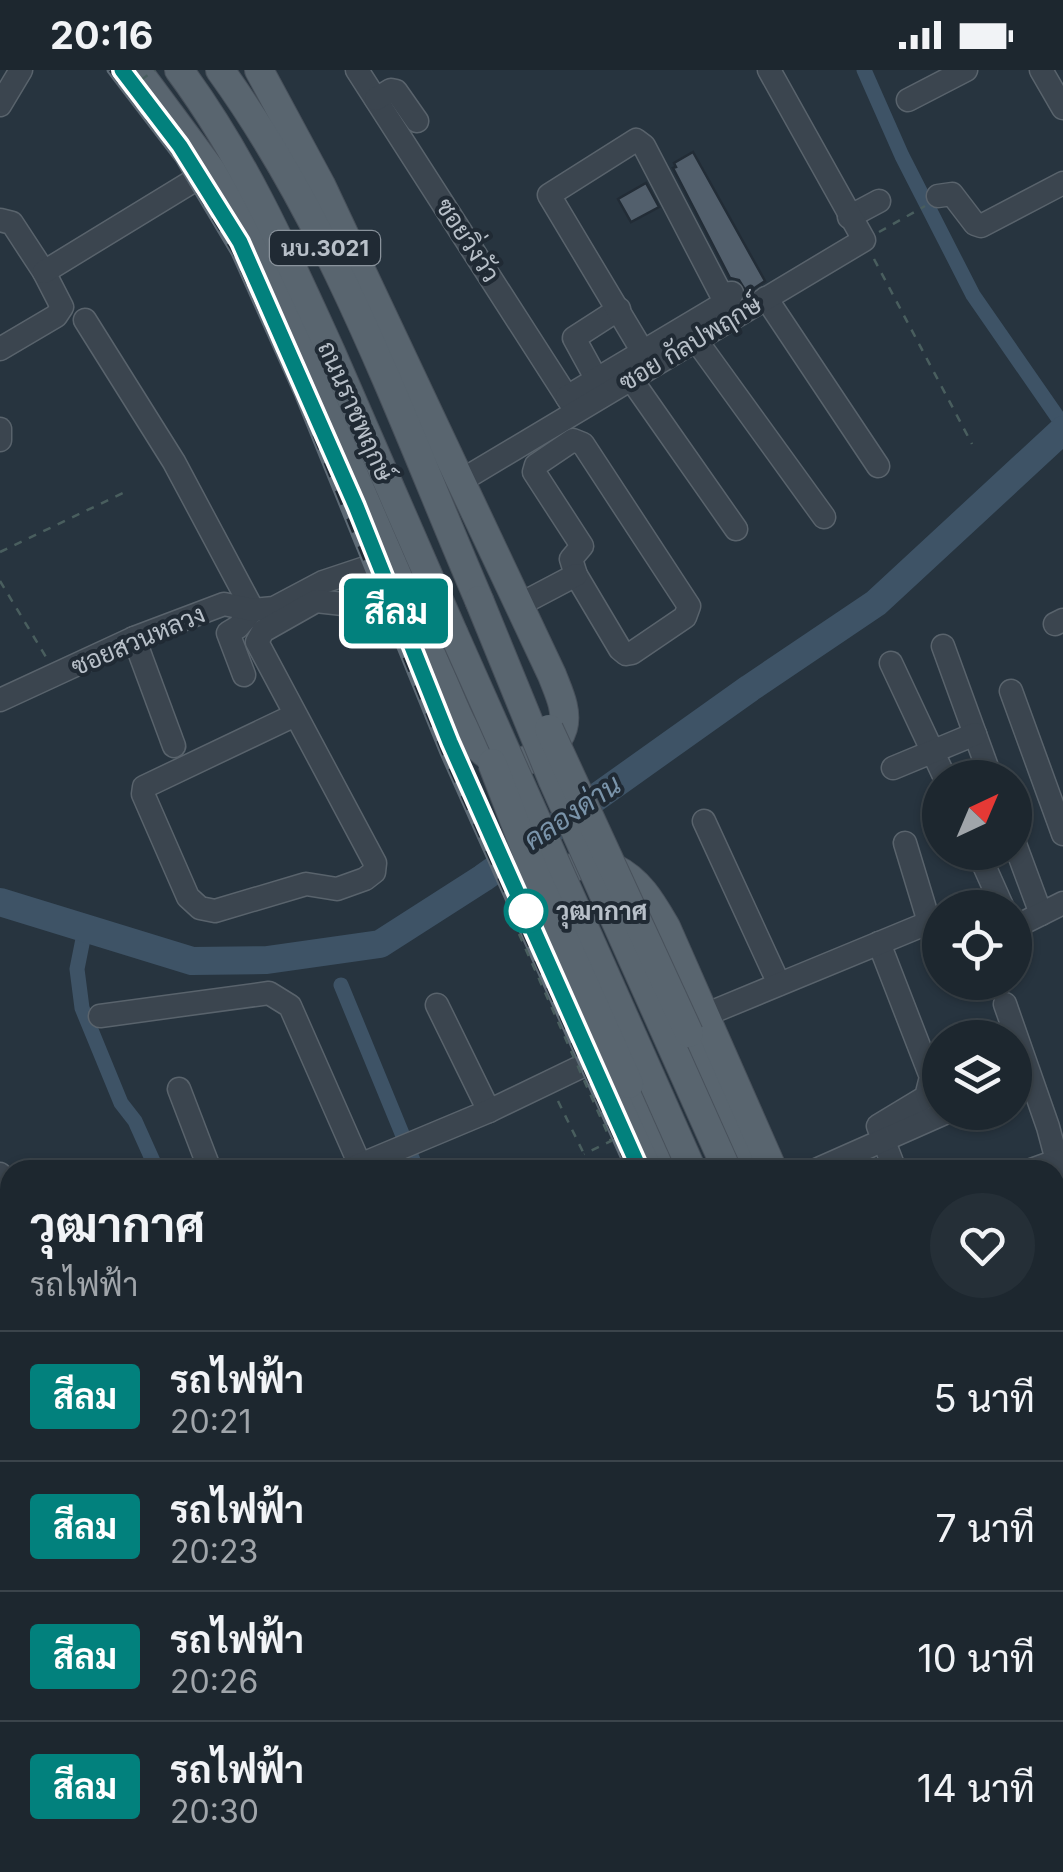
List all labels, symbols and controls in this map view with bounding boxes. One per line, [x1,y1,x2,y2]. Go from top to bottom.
text: 20:16 [50,12,153,58]
street label: ซอยวิ่งวัว [430,189,511,288]
road number: นบ.3021 [270,231,380,265]
street label: ซอย กัลปพฤกษ์ [612,287,768,398]
street label: ถนนราชพฤกษ์ [311,336,402,487]
line badge: สีลม [326,578,466,644]
text: สีลม [364,590,428,632]
street label: ซอยสวนหลวง [67,598,209,682]
north arrow [922,760,1032,870]
map controls [922,760,1032,1130]
water label: คลองด่าน [517,767,627,857]
marker: วุฒากาศ [505,890,547,932]
button: locate [922,890,1032,1000]
place label: วุฒากาศ [556,896,647,929]
button: layers [922,1020,1032,1130]
button: heart [930,1193,1035,1298]
text: วุฒากาศ [30,1195,205,1254]
text: รถไฟฟ้า [30,1265,138,1304]
text: รถไฟฟ้า [170,1356,304,1402]
text: สีลม [53,1375,117,1417]
text: 5 นาที [934,1375,1035,1421]
text: 20:21 [170,1402,251,1441]
text: รถไฟฟ้า [170,1486,304,1532]
text: สีลม [53,1505,117,1547]
text: 7 นาที [935,1505,1035,1551]
text: 20:23 [170,1532,258,1571]
text: รถไฟฟ้า [170,1616,304,1662]
text: สีลม [53,1635,117,1677]
text: 10 นาที [917,1635,1035,1681]
text: 20:26 [170,1662,258,1701]
text: รถไฟฟ้า [170,1746,304,1792]
text: สีลม [53,1765,117,1807]
text: 14 นาที [917,1765,1035,1811]
text: 20:30 [170,1792,259,1831]

